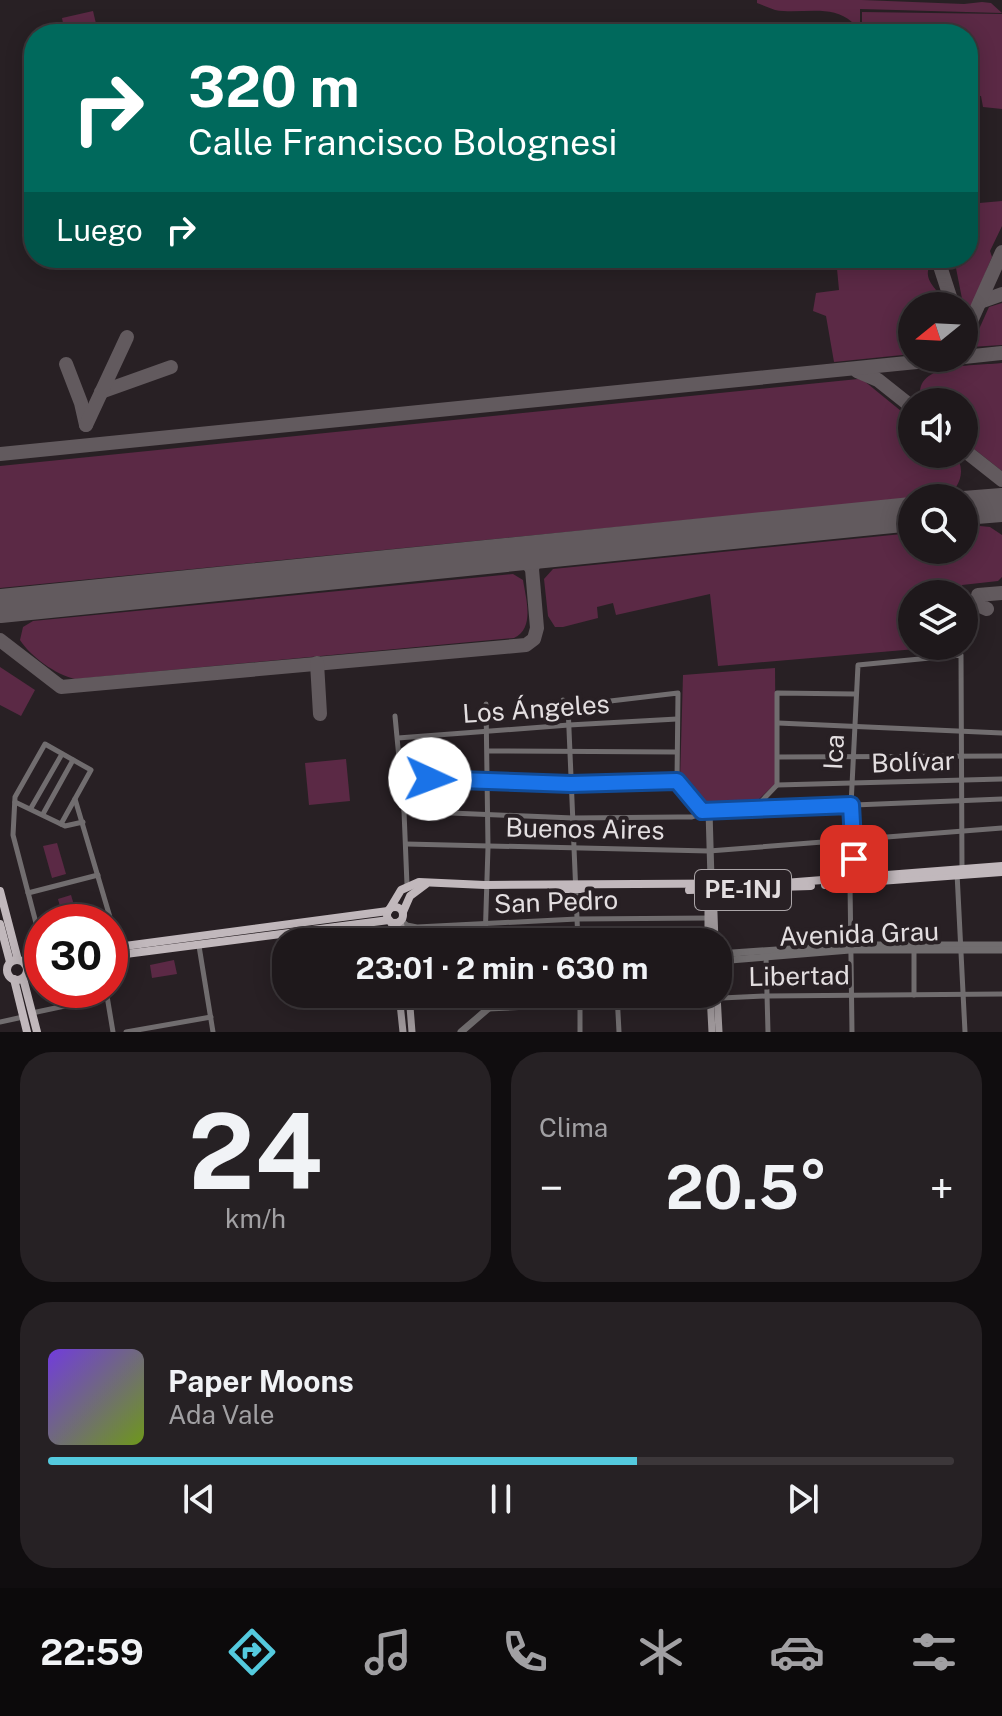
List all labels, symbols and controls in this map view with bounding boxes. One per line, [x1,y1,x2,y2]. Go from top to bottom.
text: 320 m [188,54,360,120]
icon: right [56,56,160,160]
text: Calle Francisco Bolognesi [188,121,617,163]
icon: right [159,208,203,252]
text: Luego [56,212,143,248]
north arrow [898,292,978,372]
map controls [898,292,978,660]
button: sound [898,388,978,468]
button: search [898,484,978,564]
button: layers [898,580,978,660]
street label: Los Ángeles [461,688,611,729]
street label: Ica [817,733,850,771]
position arrow [388,737,472,821]
street label: Bolívar [871,745,955,778]
street label: Buenos Aires [505,812,665,845]
pin [820,825,888,893]
icon: arrive [832,837,876,881]
road number: PE-1NJ [695,870,791,910]
street label: San Pedro [493,884,619,919]
speed limit sign: 30 [24,904,128,1008]
street label: Avenida Grau [778,915,940,952]
text: 23:01 · 2 min · 630 m [356,950,648,986]
street label: Libertad [748,959,850,992]
text: 24 [188,1090,323,1212]
text: Clima [539,1112,608,1143]
text: 20.5° [666,1152,827,1223]
text: − [539,1162,563,1214]
text: + [930,1162,954,1214]
text: km/h [225,1203,286,1234]
text: Paper Moons [168,1363,354,1399]
text: Ada Vale [168,1399,274,1430]
icon: previous [177,1477,221,1521]
icon: pause [479,1477,523,1521]
icon: next [781,1477,825,1521]
icon: directions [224,1624,280,1680]
icon: music [360,1624,416,1680]
icon: phone [497,1624,553,1680]
icon: climate [633,1624,689,1680]
icon: car [769,1624,825,1680]
icon: filters [906,1624,962,1680]
text: 22:59 [40,1631,144,1673]

